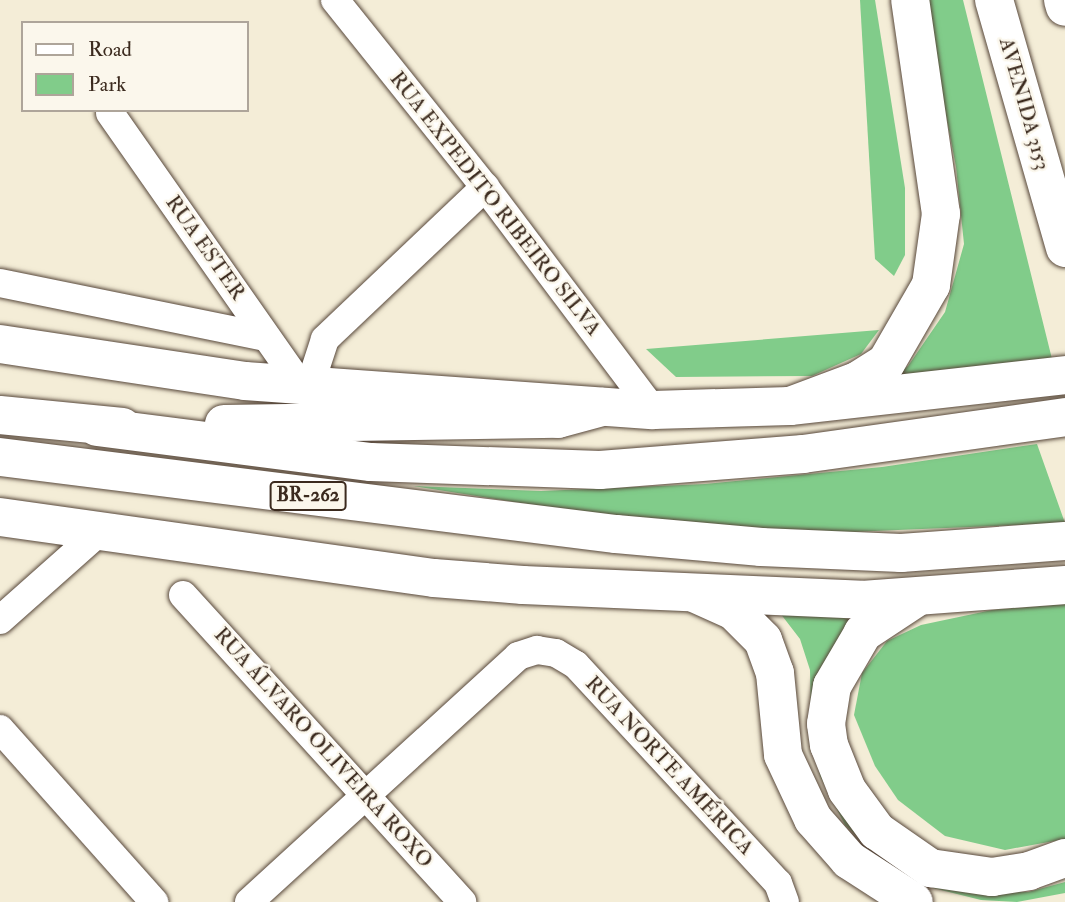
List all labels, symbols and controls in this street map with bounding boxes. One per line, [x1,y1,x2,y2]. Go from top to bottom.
legend [21,21,248,112]
street label: AVENIDA 3153 [993,35,1055,173]
text: Road [88,36,132,63]
street label: RUA EXPEDITO RIBEIRO SILVA [384,67,606,341]
text: Park [88,71,126,98]
street label: RUA ESTER [160,191,250,305]
road number: BR-262 [270,481,346,512]
street label: RUA ÁLVARO OLIVEIRA ROXO [208,623,438,873]
street label: RUA NORTE AMÉRICA [580,671,758,861]

